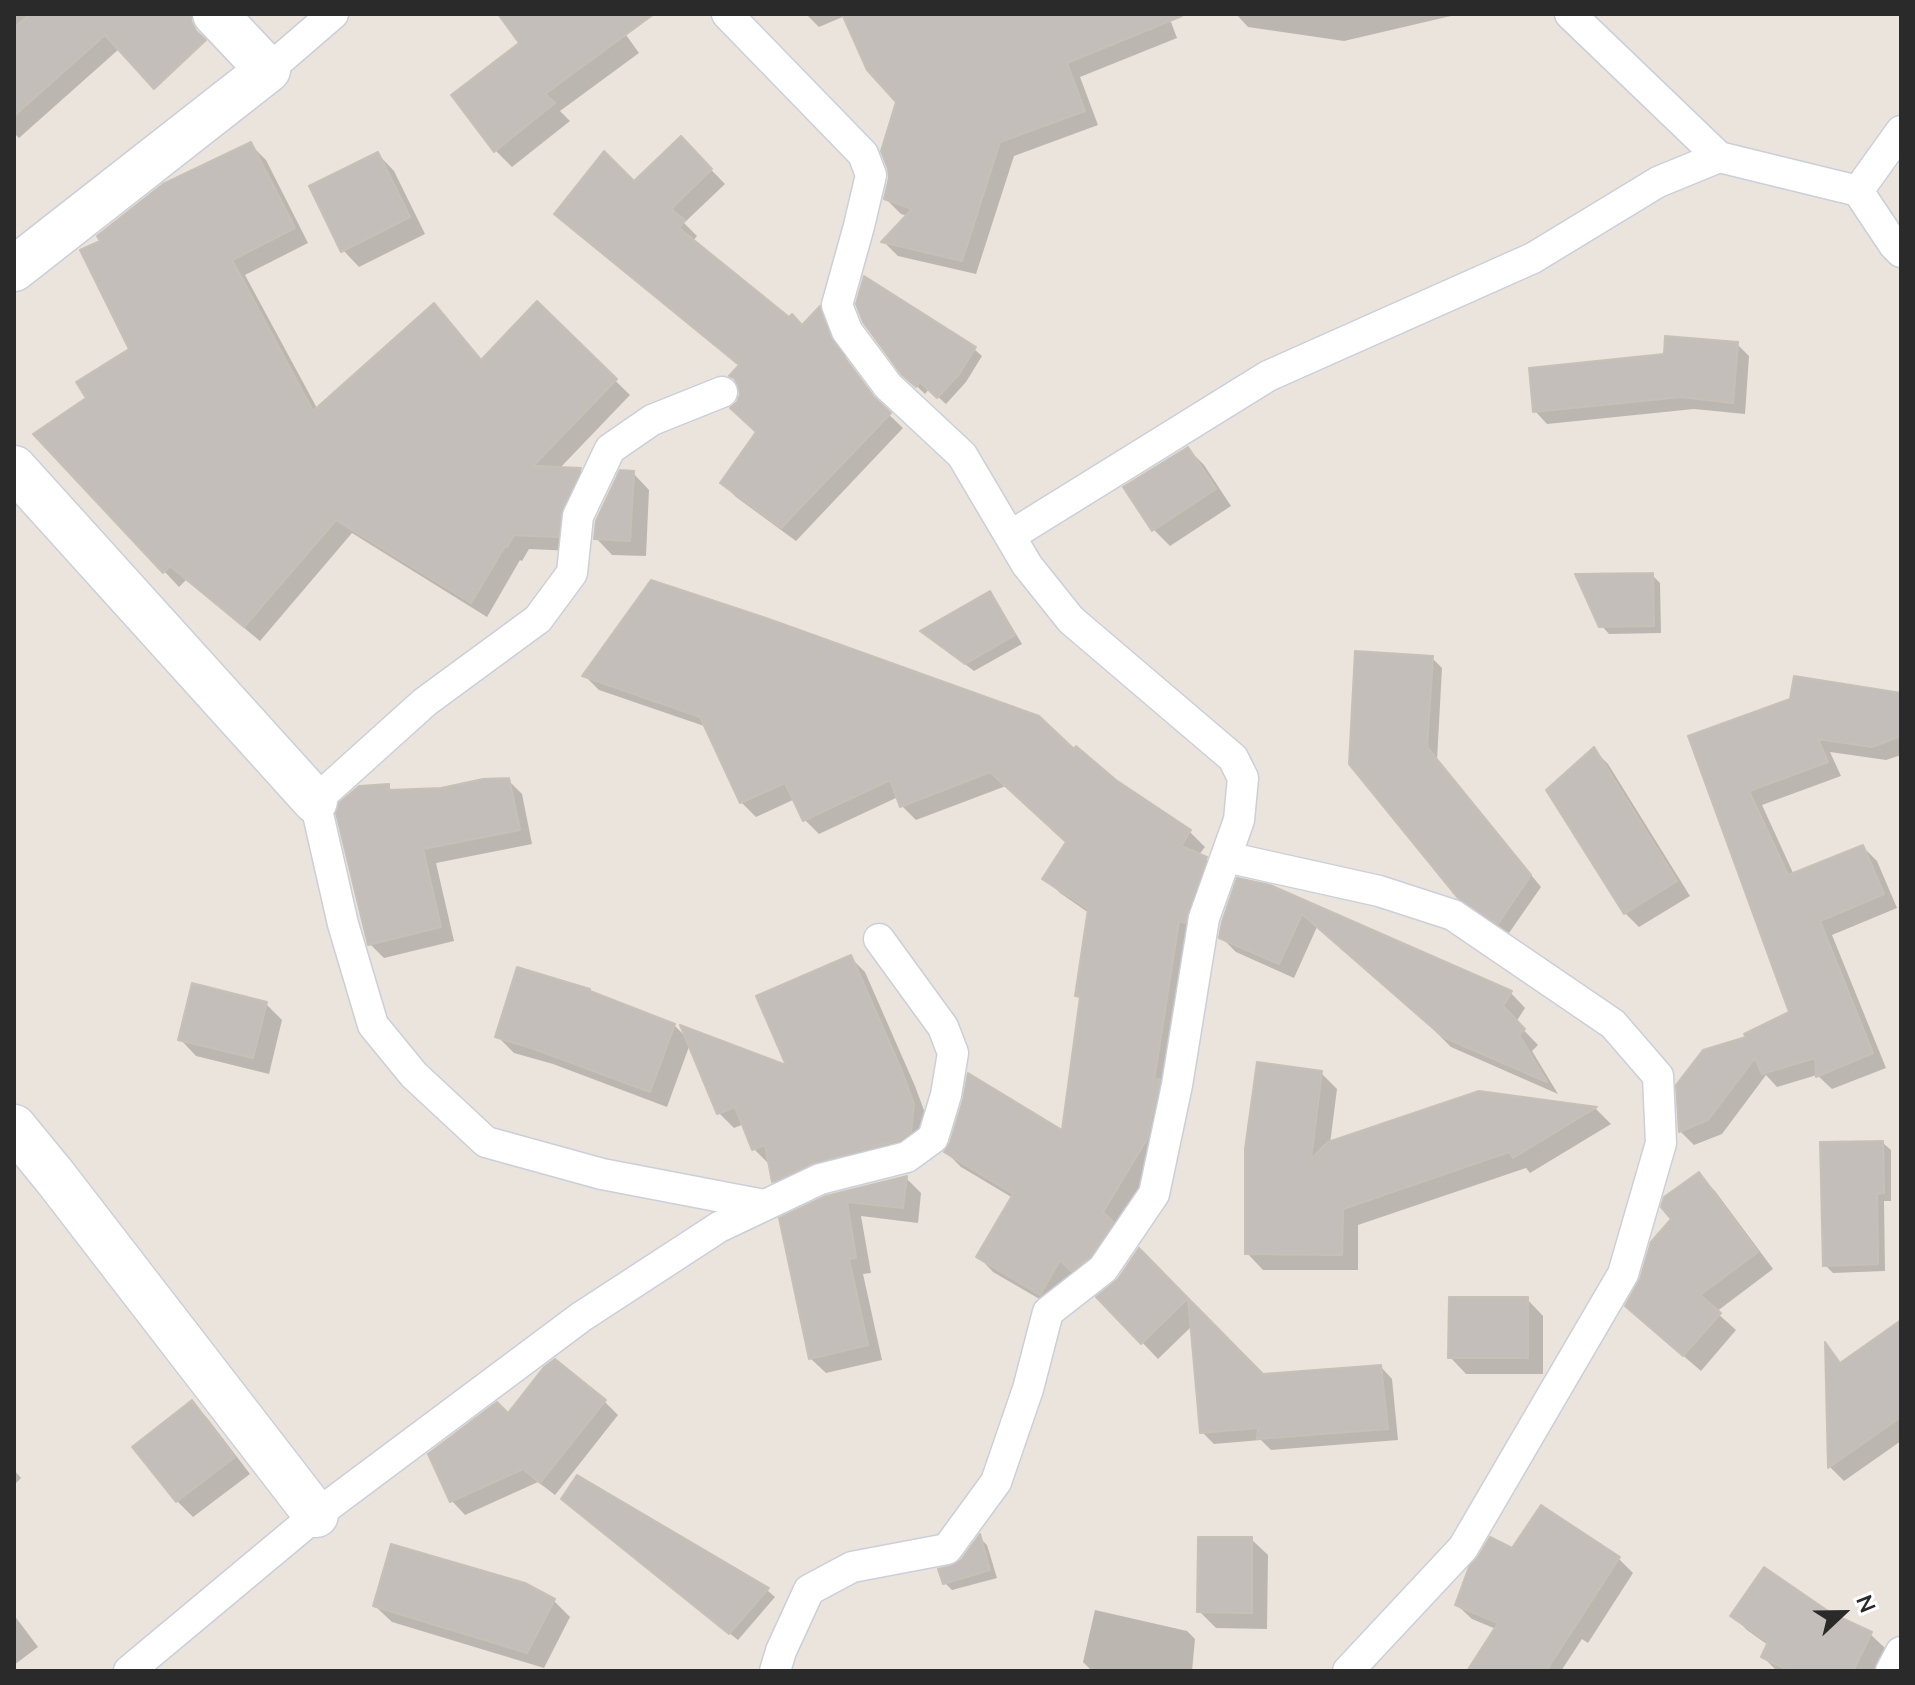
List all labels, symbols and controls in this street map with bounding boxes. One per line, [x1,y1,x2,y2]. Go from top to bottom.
north arrow [1803,1573,1883,1653]
text: N [1848,1591,1882,1617]

